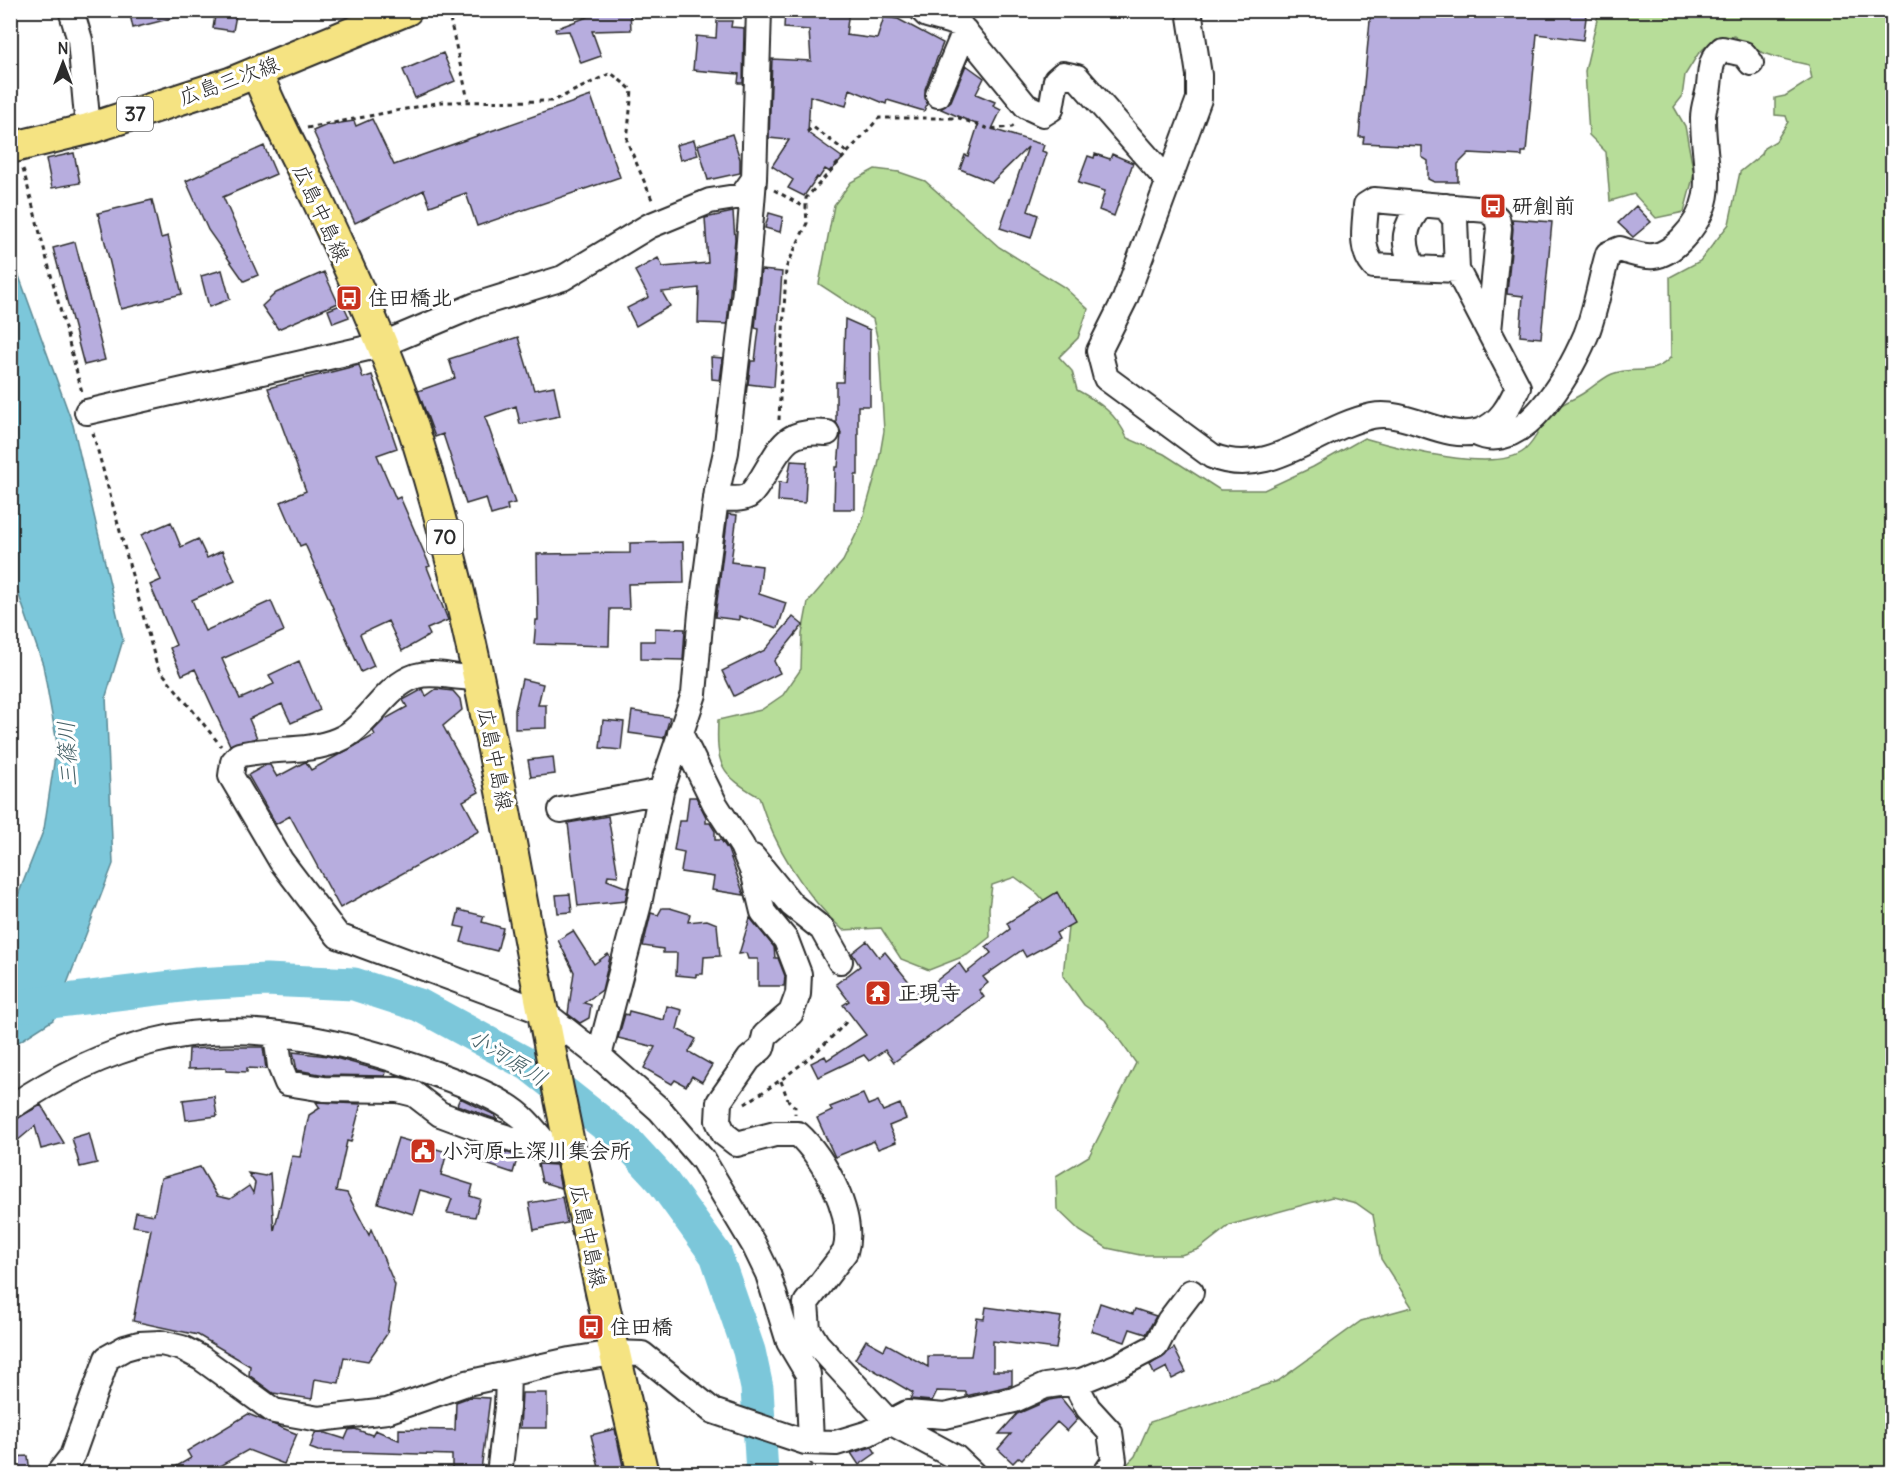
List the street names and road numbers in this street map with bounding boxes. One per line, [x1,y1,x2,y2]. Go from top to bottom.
street label: 広島三次線 [175,50,283,111]
road number: 37 [117,97,153,131]
street label: 広島中島線 [287,160,356,266]
road number: 70 [427,520,463,554]
street label: 広島中島線 [472,705,519,813]
street label: 広島中島線 [564,1182,613,1290]

